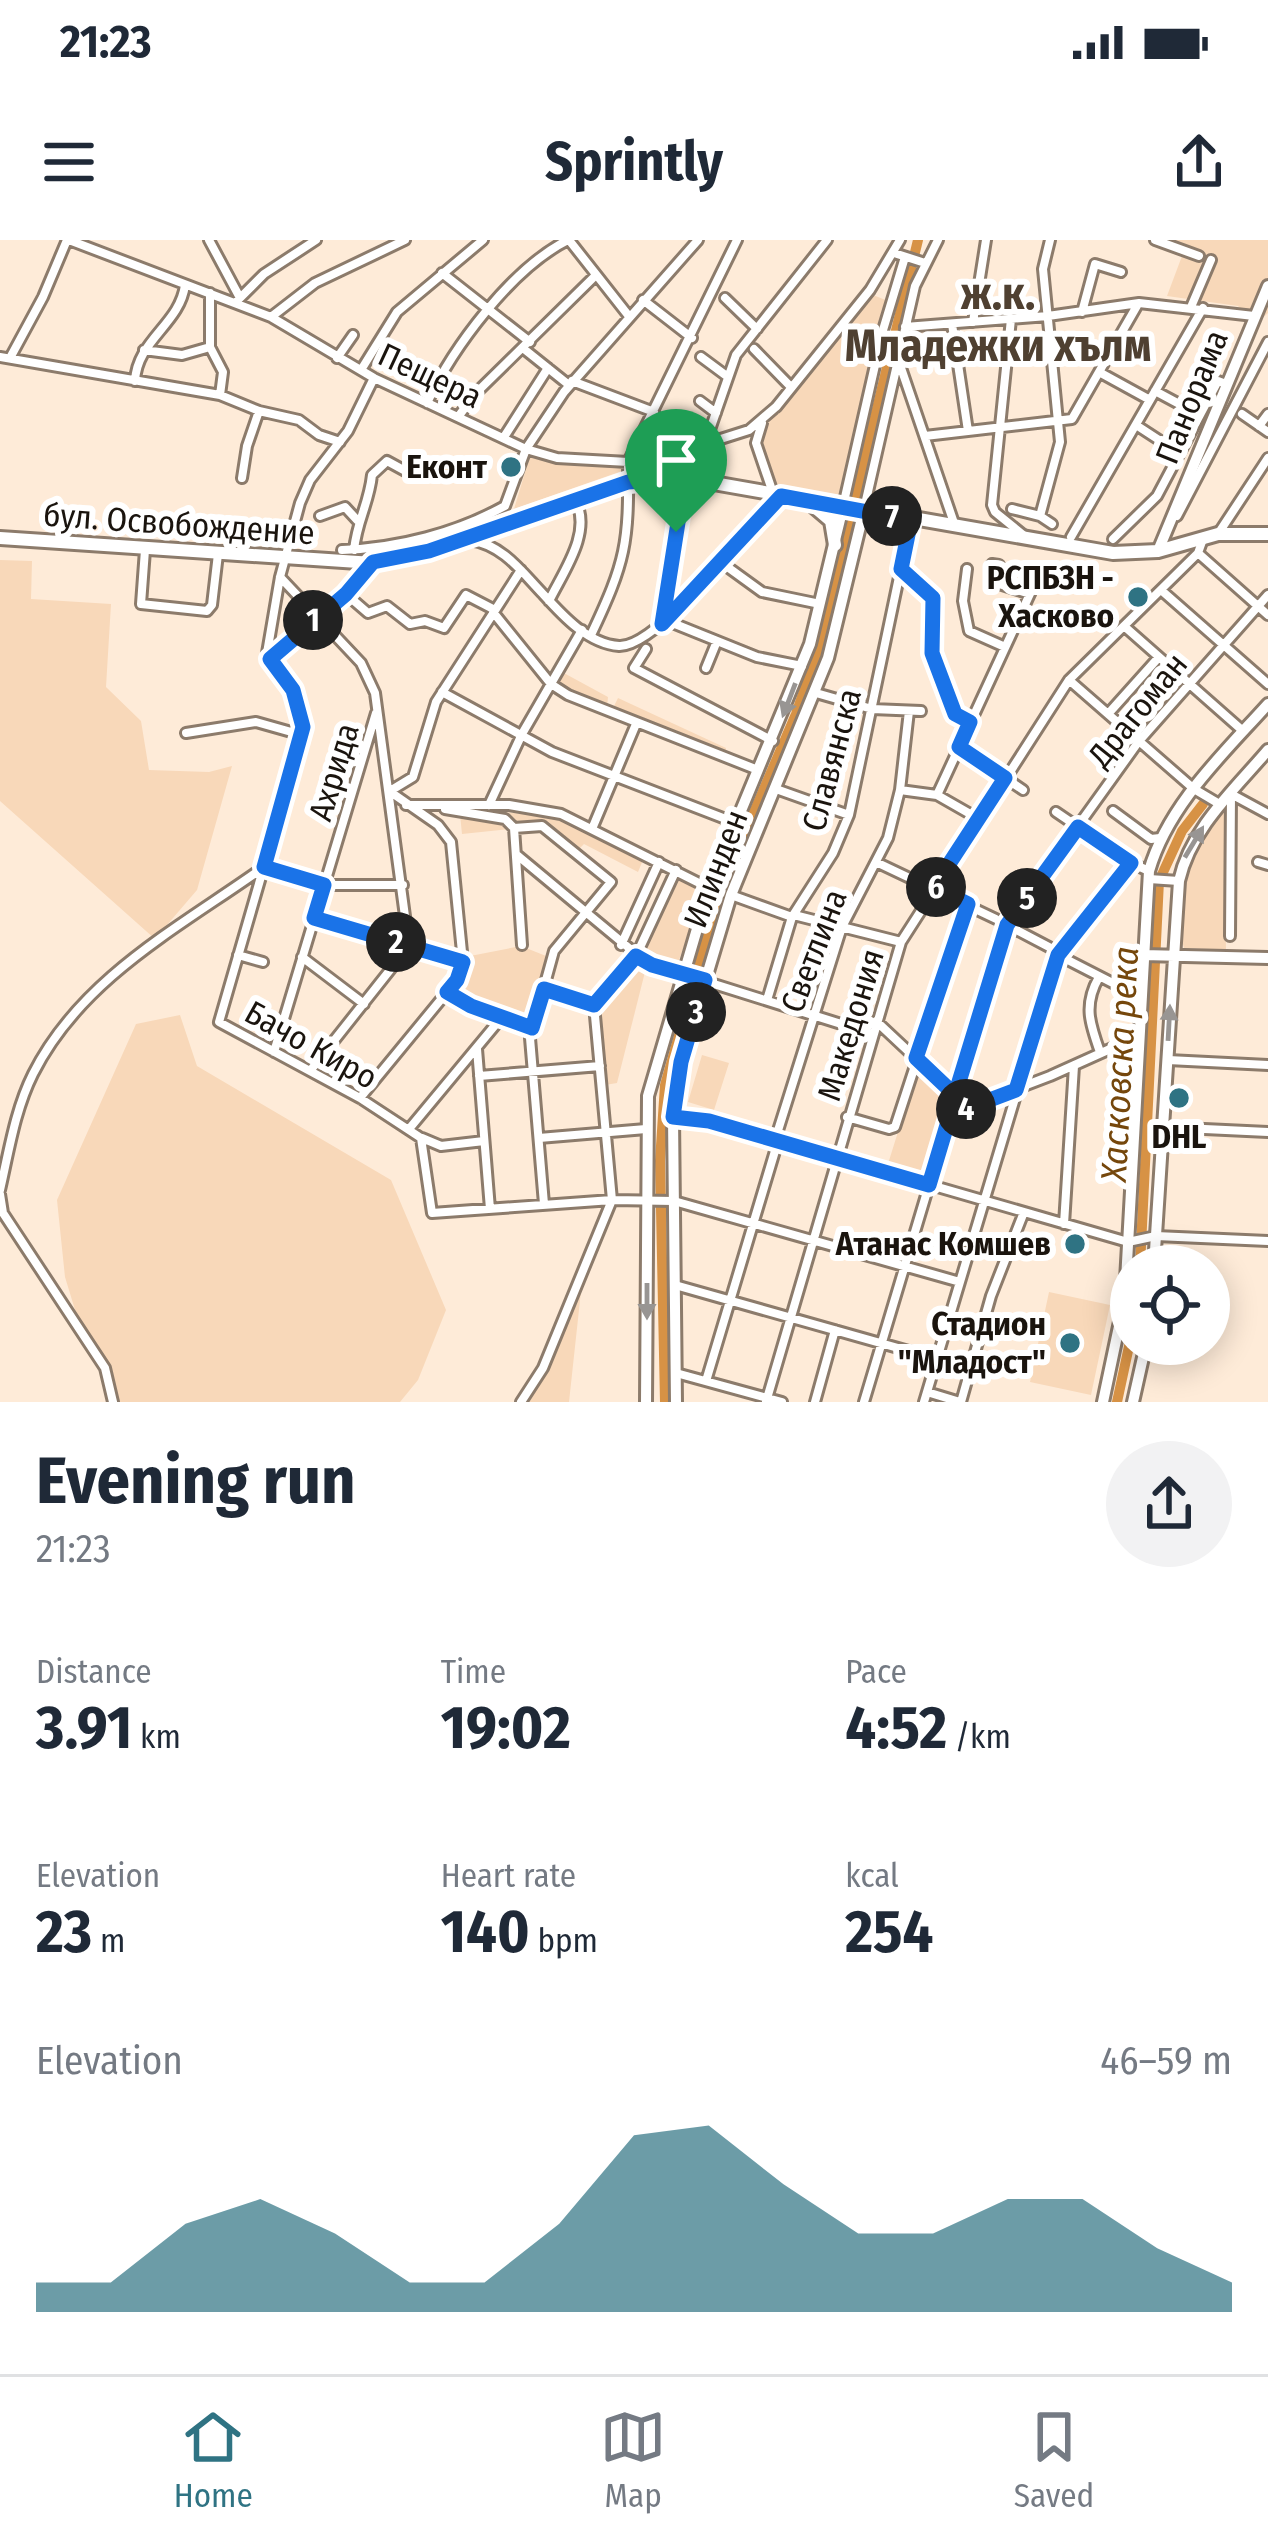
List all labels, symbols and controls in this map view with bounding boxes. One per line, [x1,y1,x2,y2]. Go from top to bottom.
text: 21:23 [60,15,152,69]
icon: menu [36,129,102,195]
icon: share [1166,129,1232,195]
text: Sprintly [545,130,723,194]
district label: ж.к. Младежки хълм [845,267,1151,373]
street label: Панорама [1147,324,1237,470]
street label: Пещера [372,335,488,417]
pin [625,409,727,532]
icon: arrive [643,427,709,493]
place label: Еконт [406,447,488,487]
marker: Еконт [498,454,524,480]
pin: 7 [862,486,922,546]
street label: бул. Освобождение [42,495,316,553]
text: 7 [885,496,899,536]
place label: РСПБЗН - Хасково [987,558,1114,636]
marker: РСПБЗН - Хасково [1125,584,1151,610]
pin: 1 [283,590,343,650]
text: 1 [306,600,320,640]
street label: Драгоман [1079,645,1196,776]
one-way arrow [779,682,798,718]
street label: Славянска [794,684,870,836]
street label: Ахрида [300,718,368,826]
street label: Илинден [675,805,757,933]
one-way arrow [1182,826,1204,859]
pin: 6 [906,857,966,917]
text: 6 [927,867,945,907]
pin: 5 [997,868,1057,928]
text: 5 [1019,878,1035,918]
street label: Светлина [772,884,856,1018]
pin: 2 [366,912,426,972]
text: 2 [388,922,404,962]
street label: Македония [809,944,893,1106]
water label: Хасковска река [1092,945,1148,1185]
pin: 3 [666,982,726,1042]
street label: Бачо Киро [238,992,384,1098]
text: 3 [688,992,704,1032]
one-way arrow [1159,1004,1178,1041]
pin: 4 [936,1079,996,1139]
marker: DHL [1166,1085,1192,1111]
text: 4 [958,1089,974,1129]
place label: DHL [1152,1117,1207,1157]
place label: Атанас Комшев [835,1224,1051,1264]
marker: Атанас Комшев [1062,1231,1088,1257]
map controls [1110,1245,1230,1365]
button: locate [1110,1245,1230,1365]
one-way arrow [637,1283,657,1321]
place label: Стадион "Младост" [898,1304,1046,1382]
marker: Стадион "Младост" [1057,1330,1083,1356]
text: Evening run [36,1441,356,1520]
button: share [1106,1441,1232,1567]
text: 21:23 [36,1526,111,1572]
text: Distance [36,1652,152,1692]
text: Time [441,1652,506,1692]
text: Pace [845,1652,907,1692]
text: 3.91 [36,1692,132,1764]
text: 19:02 [441,1692,571,1764]
text: 4:52 [845,1692,947,1764]
text: km [132,1717,181,1757]
text: /km [947,1717,1011,1757]
text: Elevation [36,1856,160,1896]
text: Heart rate [441,1856,576,1896]
text: kcal [845,1856,899,1896]
text: 23 [36,1896,92,1968]
text: 140 [441,1896,530,1968]
text: 254 [845,1896,933,1968]
text: m [92,1921,125,1961]
text: bpm [530,1921,598,1961]
text: Elevation [36,2038,183,2084]
text: 46–59 m [1100,2038,1232,2084]
tab: Home [174,2404,253,2516]
tab: Map [600,2404,666,2516]
tab: Saved [1014,2404,1094,2516]

